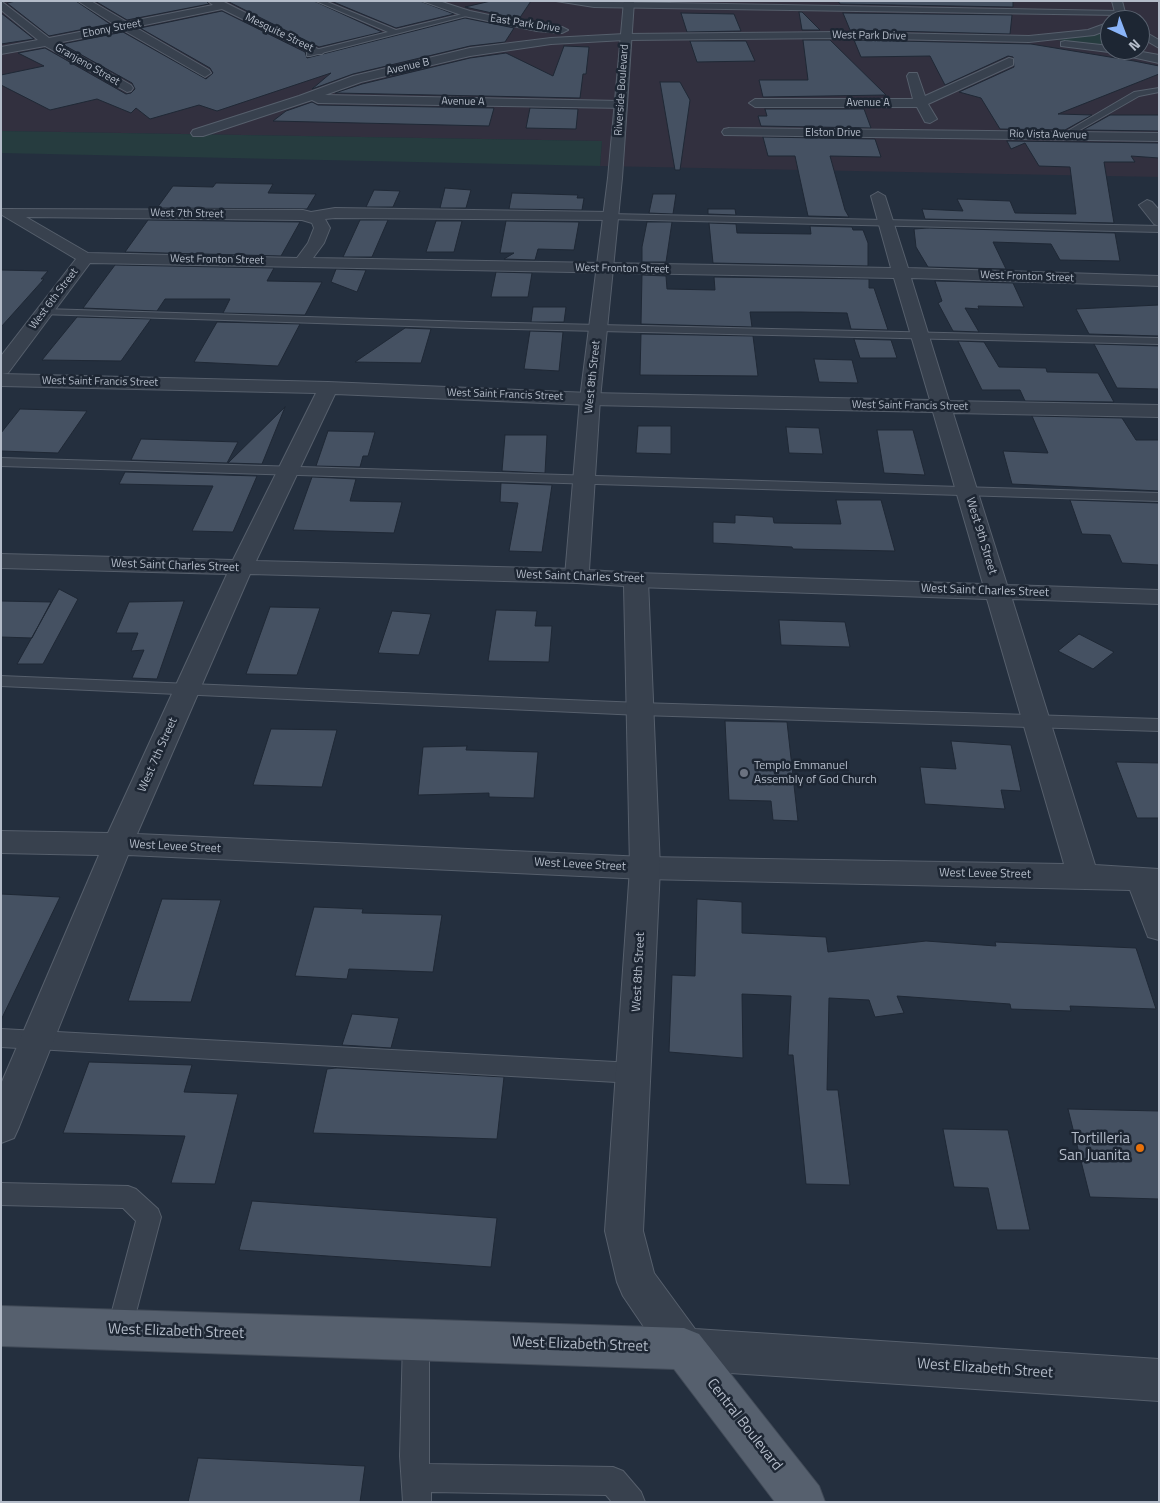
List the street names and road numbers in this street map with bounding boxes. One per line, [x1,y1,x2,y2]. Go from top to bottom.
street label: Mesquite Street [243,11,315,55]
street label: East Park Drive [489,12,561,36]
street label: Ebony Street [81,17,143,41]
street label: West Park Drive [832,29,906,43]
street label: Granjeno Street [52,41,122,89]
street label: Riverside Boulevard [612,44,632,136]
street label: Avenue B [385,56,431,78]
street label: Avenue A [441,95,485,109]
street label: Avenue A [846,96,890,110]
street label: Elston Drive [805,126,861,140]
street label: Rio Vista Avenue [1009,128,1087,142]
street label: West 7th Street [150,207,224,221]
street label: West Fronton Street [170,253,264,267]
street label: West Fronton Street [575,262,669,276]
street label: West 6th Street [27,266,81,332]
street label: West Fronton Street [980,269,1074,285]
street label: West 8th Street [583,340,603,414]
street label: West Saint Francis Street [42,374,158,390]
street label: West Saint Francis Street [447,386,563,404]
street label: West Saint Francis Street [852,398,968,414]
street label: West 9th Street [962,496,1000,576]
street label: West Saint Charles Street [111,557,239,575]
street label: West Saint Charles Street [516,568,644,586]
street label: West Saint Charles Street [921,582,1049,600]
street label: West 7th Street [135,716,181,794]
street label: West Levee Street [129,837,221,857]
street label: West Levee Street [534,855,626,875]
street label: West Levee Street [939,866,1031,882]
street label: West 8th Street [630,932,648,1012]
street label: West Elizabeth Street [108,1321,244,1343]
street label: West Elizabeth Street [512,1334,648,1356]
street label: West Elizabeth Street [916,1355,1054,1383]
street label: Central Boulevard [702,1375,786,1475]

